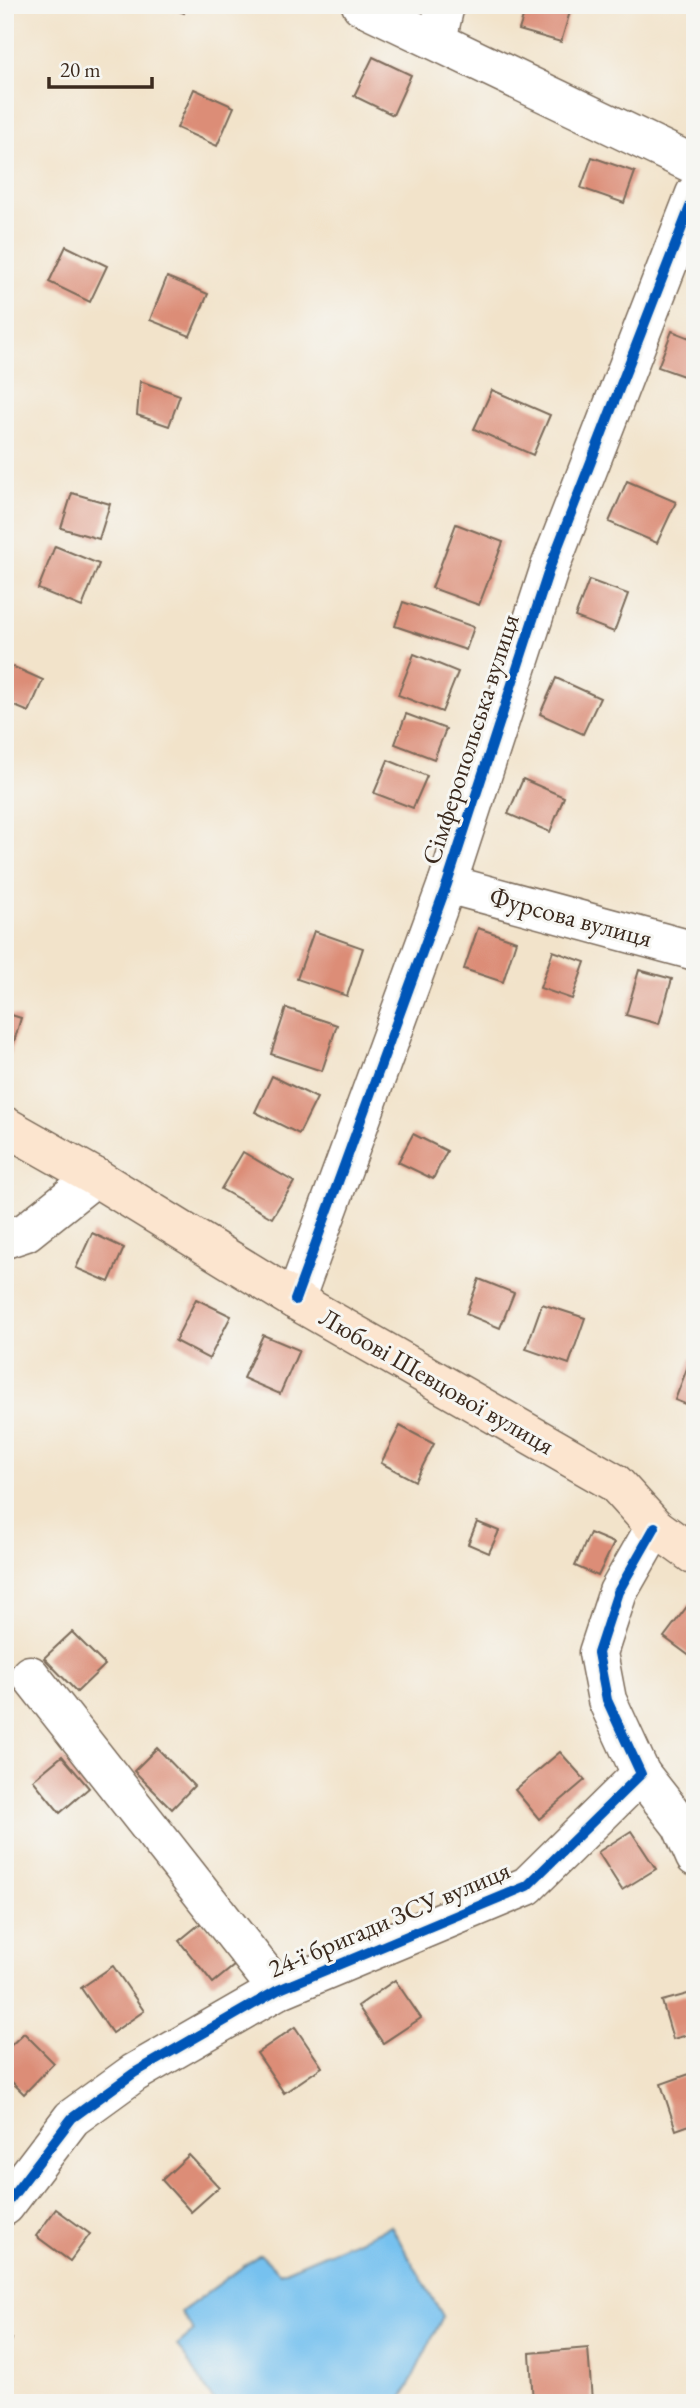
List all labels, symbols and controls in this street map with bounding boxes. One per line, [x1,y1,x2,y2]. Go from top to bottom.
scale bar [49,46,152,90]
text: 20 m [60,56,101,83]
street label: Сімферопольська вулиця [413,609,527,869]
street label: Фурсова вулиця [486,879,656,955]
street label: Любові Шевцової вулиця [313,1300,561,1462]
street label: 24-ї бригади ЗСУ вулиця [263,1853,515,1985]

